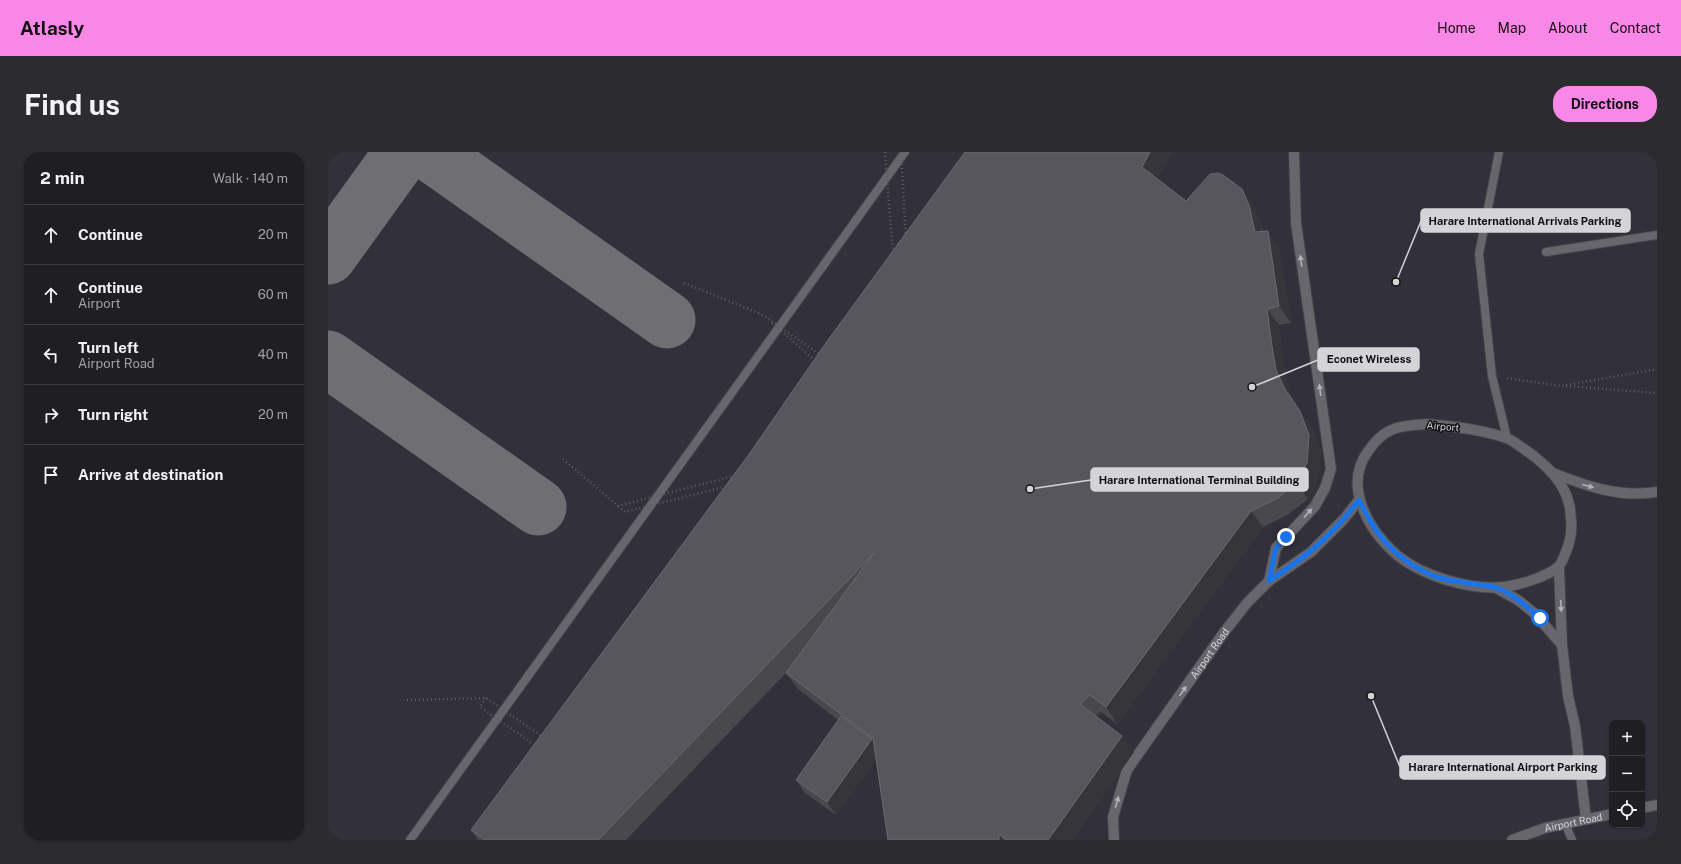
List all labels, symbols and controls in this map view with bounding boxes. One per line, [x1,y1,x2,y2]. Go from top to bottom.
text: Atlasly [20,17,84,39]
text: Home [1437,20,1476,36]
text: Map [1498,20,1526,36]
text: About [1548,20,1588,36]
text: Contact [1610,20,1661,36]
button: Directions [1553,86,1657,122]
text: Find us [24,88,120,121]
text: 2 min [40,168,85,188]
text: Walk · 140 m [213,171,288,186]
callout: Harare International Arrivals Parking [1421,209,1630,232]
text: Harare International Arrivals Parking [1429,215,1621,227]
icon: ahead [40,224,62,246]
text: Continue [78,226,143,243]
text: 20 m [258,227,288,242]
one-way arrow [1298,255,1304,267]
text: Continue [78,279,143,296]
icon: ahead [40,284,62,306]
text: 60 m [258,287,288,302]
text: Airport [78,296,121,311]
text: Turn left [78,339,139,356]
icon: left [40,344,62,366]
text: 40 m [257,347,288,362]
callout: Econet Wireless [1318,348,1419,371]
text: Econet Wireless [1327,353,1411,365]
text: Airport Road [78,356,155,371]
one-way arrow [1317,384,1323,396]
icon: right [40,404,62,426]
text: Turn right [78,406,148,423]
text: 20 m [258,407,288,422]
street label: Airport [1426,419,1460,433]
icon: arrive [40,464,62,486]
text: Arrive at destination [78,466,223,483]
callout: Harare International Terminal Building [1091,468,1308,491]
text: Harare International Terminal Building [1099,474,1299,486]
one-way arrow [1582,483,1594,489]
one-way arrow [1304,508,1313,518]
route end [1277,528,1295,546]
one-way arrow [1557,600,1564,612]
route start [1531,609,1549,627]
street label: Airport Road [1187,626,1231,681]
one-way arrow [1179,686,1187,697]
map controls [1609,720,1645,828]
button: + [1609,720,1645,756]
callout: Harare International Airport Parking [1400,756,1605,779]
button: − [1609,756,1645,792]
text: Harare International Airport Parking [1408,761,1598,773]
button: locate [1609,792,1645,828]
one-way arrow [1114,795,1120,807]
street label: Airport Road [1543,810,1603,834]

